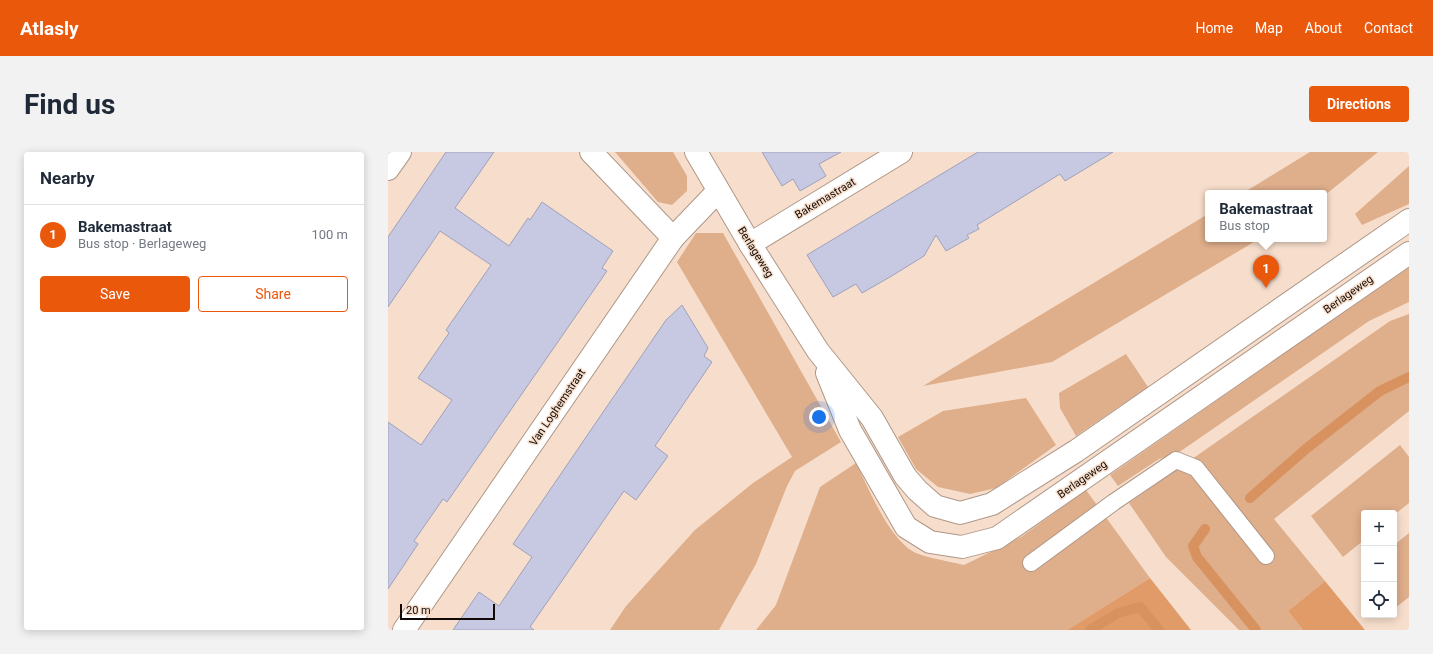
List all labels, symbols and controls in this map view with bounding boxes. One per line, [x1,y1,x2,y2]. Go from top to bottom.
text: Atlasly [20,17,79,40]
text: Home [1195,20,1233,36]
text: Map [1255,20,1283,36]
text: About [1305,20,1342,36]
text: Contact [1364,20,1413,36]
button: Directions [1309,86,1409,122]
text: Find us [24,88,115,121]
text: Nearby [40,168,95,188]
street label: Bakemastraat [793,175,858,222]
popup [1205,190,1327,242]
text: Bakemastraat [1219,200,1313,218]
text: Bakemastraat [78,218,172,236]
text: Bus stop [1219,218,1270,233]
street label: Berlageweg [735,224,776,280]
text: 1 [49,227,57,242]
text: 100 m [311,227,348,242]
text: Bus stop · Berlageweg [78,236,206,251]
pin: 1 [1253,255,1279,288]
street label: Berlageweg [1321,273,1376,316]
button: Save [40,276,190,312]
button: Share [198,276,348,312]
street label: Van Loghemstraat [527,366,588,448]
your location [809,407,829,427]
street label: Berlageweg [1055,458,1110,501]
map controls [1361,510,1397,618]
button: + [1361,510,1397,546]
button: − [1361,546,1397,582]
button: locate [1361,582,1397,618]
scale bar [400,602,495,621]
text: 20 m [406,604,431,617]

